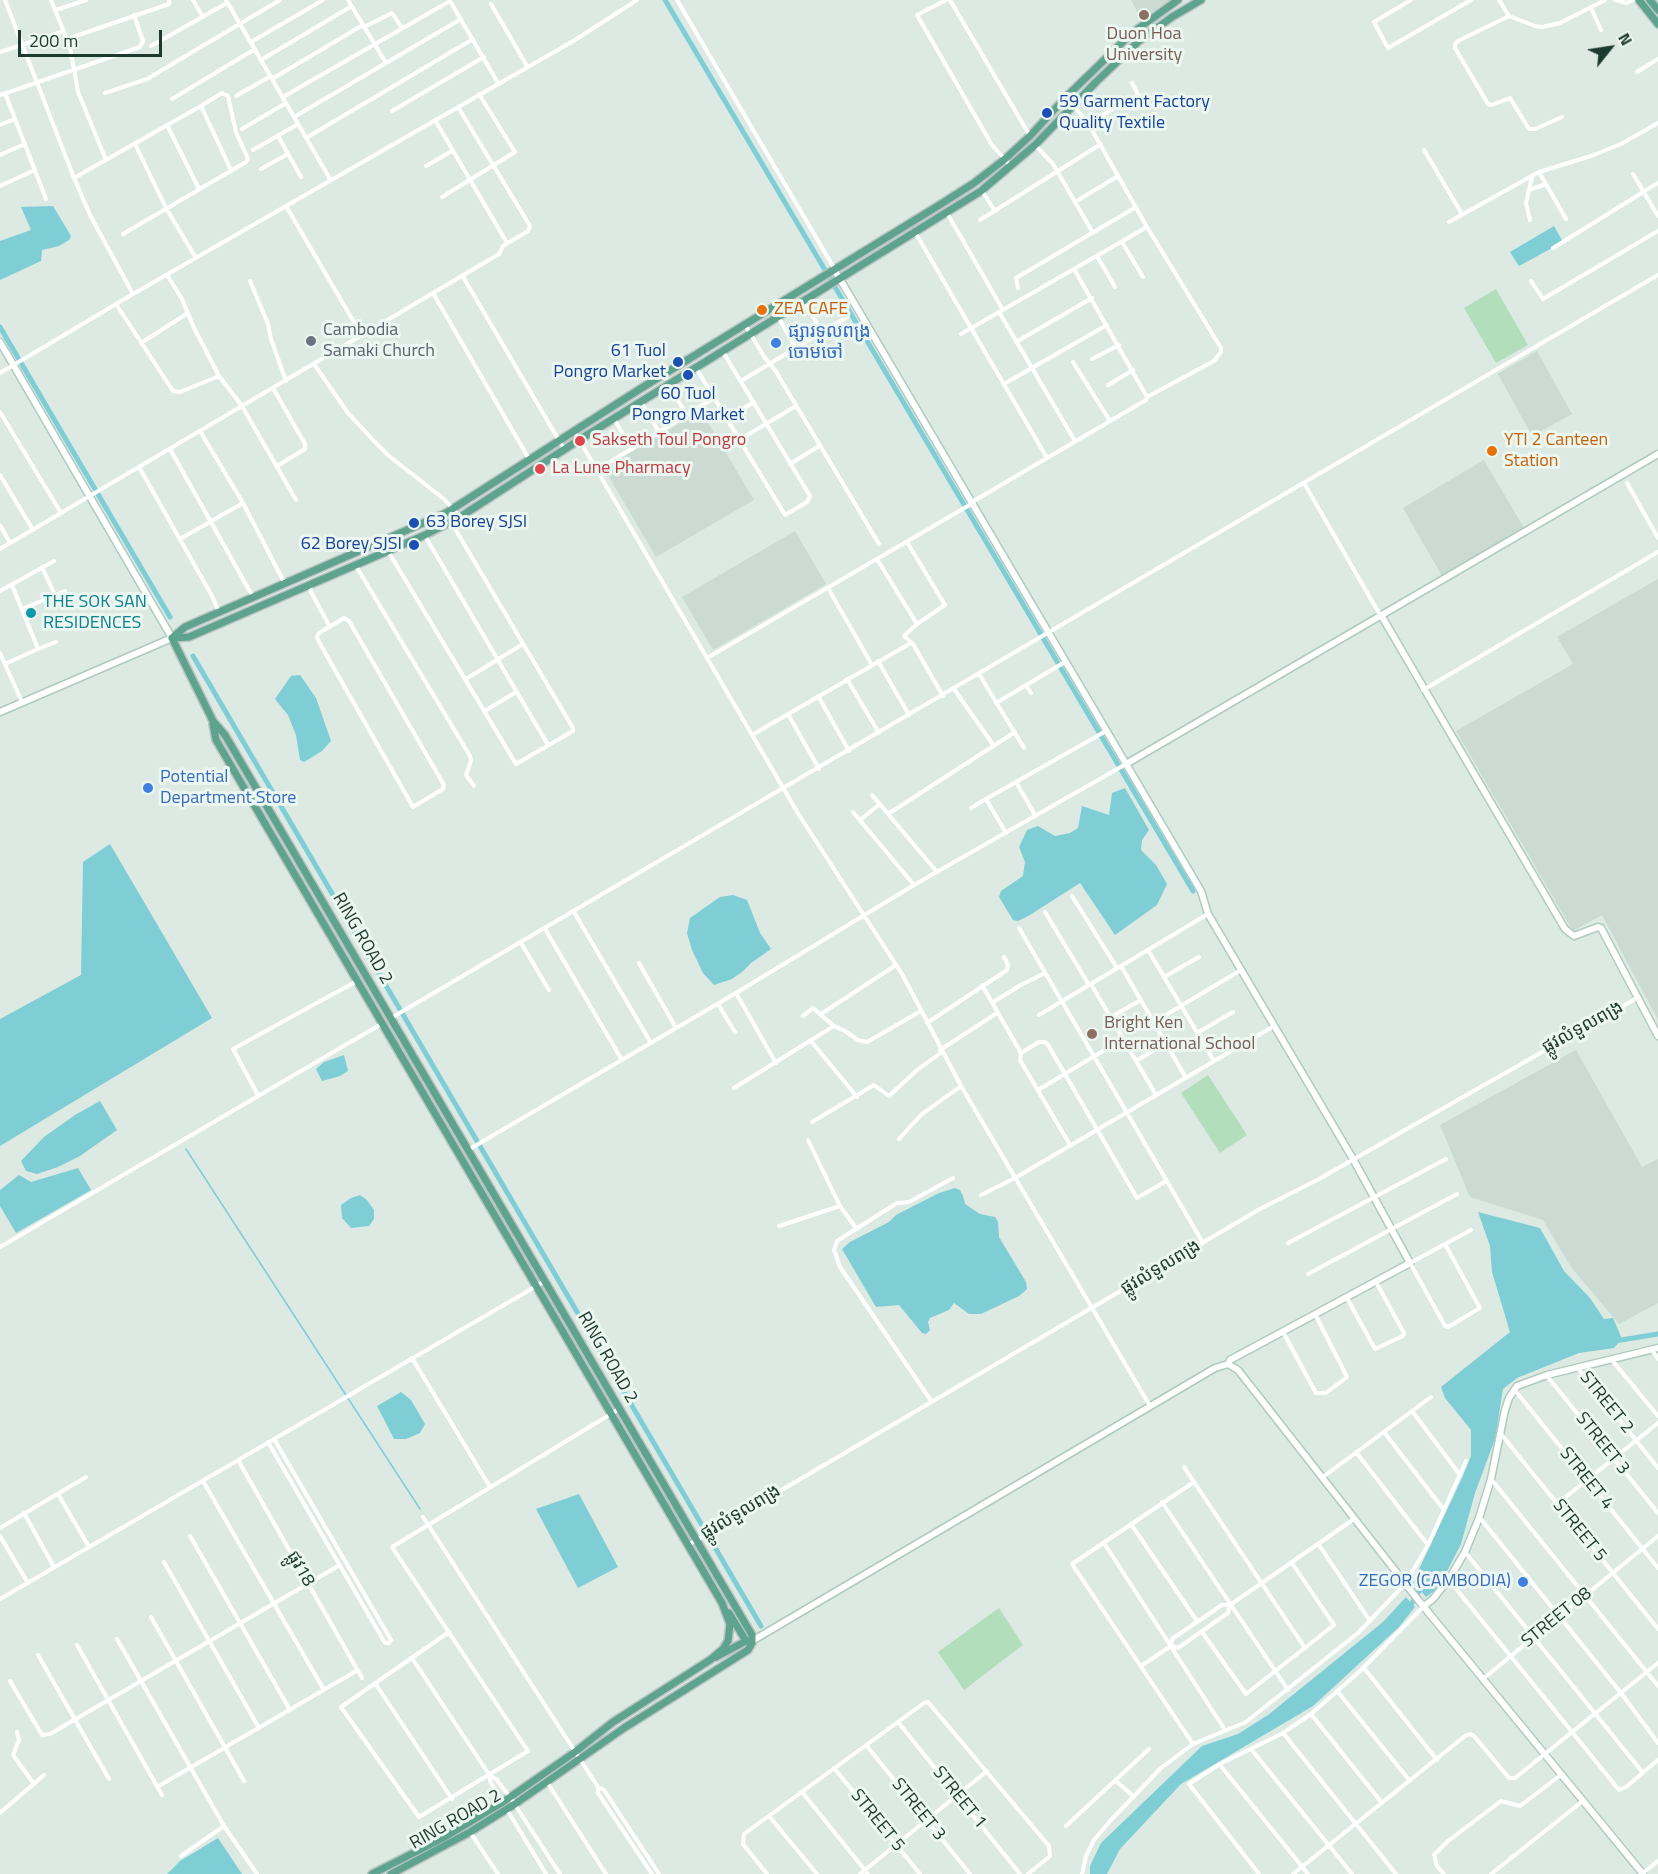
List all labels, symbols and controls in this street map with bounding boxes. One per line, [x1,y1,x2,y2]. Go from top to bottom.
marker: Duon Hoa University [1137,8,1151,22]
scale bar [21,18,165,56]
north arrow [1580,18,1640,78]
place label: Duon Hoa University [1106,24,1182,66]
text: 200 m [29,27,78,54]
text: N [1612,28,1639,50]
place label: 59 Garment Factory Quality Textile [1059,92,1210,134]
marker: 59 Garment Factory Quality Textile [1040,106,1054,120]
place label: ZEA CAFE [774,299,848,321]
marker: ZEA CAFE [755,303,769,317]
place label: Cambodia Samaki Church [323,320,435,362]
place label: ផ្សារទួលពង្រ ចោមចៅ [788,322,871,364]
marker: Cambodia Samaki Church [304,334,318,348]
marker: ផ្សារទួលពង្រ ចោមចៅ [769,336,783,350]
place label: 61 Tuol Pongro Market [553,341,666,384]
marker: 61 Tuol Pongro Market [671,355,685,369]
marker: 60 Tuol Pongro Market [681,368,695,382]
place label: 60 Tuol Pongro Market [632,384,744,426]
place label: Sakseth Toul Pongro [592,430,746,452]
place label: YTI 2 Canteen Station [1504,430,1608,472]
marker: Sakseth Toul Pongro [573,434,587,448]
marker: YTI 2 Canteen Station [1485,444,1499,458]
place label: La Lune Pharmacy [552,458,691,480]
marker: La Lune Pharmacy [533,462,547,476]
place label: 63 Borey SJSI [426,512,527,534]
marker: 63 Borey SJSI [407,516,421,530]
place label: 62 Borey SJSI [301,534,402,556]
marker: 62 Borey SJSI [407,538,421,552]
place label: THE SOK SAN RESIDENCES [43,592,147,634]
marker: THE SOK SAN RESIDENCES [24,606,38,620]
place label: Potential Department Store [160,767,296,810]
marker: Potential Department Store [141,781,155,795]
street label: RING ROAD 2 [327,889,397,989]
street label: ផ្លូវលំទួលពង្រ [1539,997,1627,1059]
place label: Bright Ken International School [1104,1013,1255,1056]
marker: Bright Ken International School [1085,1027,1099,1041]
street label: ផ្លូវលំទួលពង្រ [1117,1236,1205,1300]
street label: RING ROAD 2 [572,1308,642,1408]
street label: STREET 2 [1574,1368,1638,1438]
street label: STREET 3 [1570,1409,1634,1479]
street label: STREET 4 [1554,1444,1618,1514]
street label: ផ្លូវលំទួលពង្រ [697,1481,785,1545]
street label: STREET 5 [1547,1496,1611,1566]
street label: ផ្លូវ18 [281,1547,319,1591]
place label: ZEGOR (CAMBODIA) [1359,1571,1511,1593]
marker: ZEGOR (CAMBODIA) [1516,1575,1530,1589]
street label: STREET 08 [1518,1583,1596,1653]
street label: STREET 1 [927,1763,991,1833]
street label: STREET 3 [886,1775,950,1845]
street label: RING ROAD 2 [406,1785,506,1855]
street label: STREET 5 [845,1786,909,1856]

